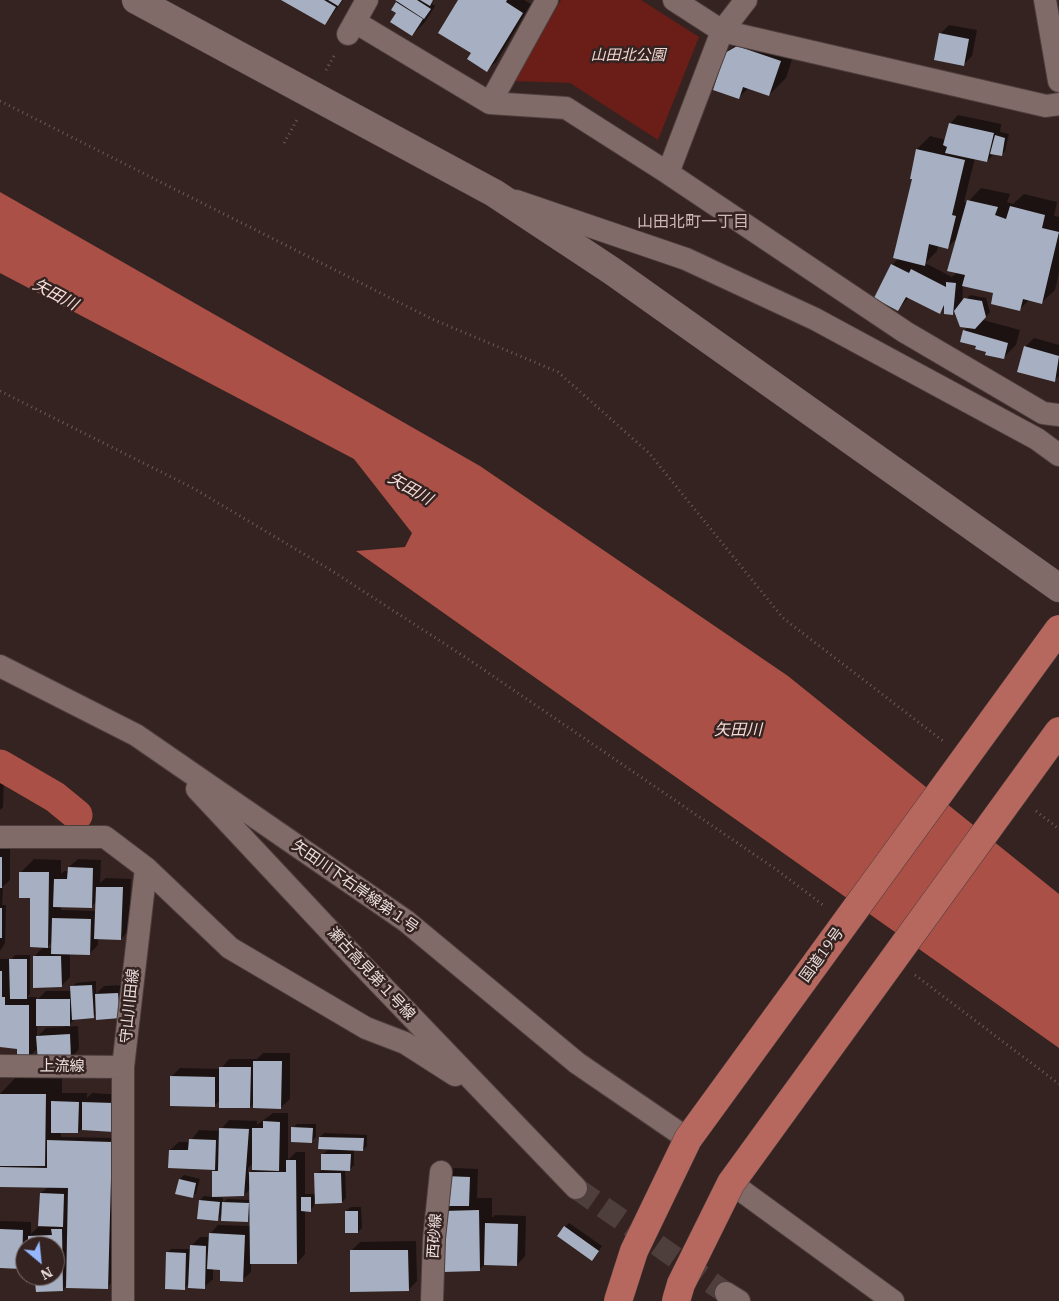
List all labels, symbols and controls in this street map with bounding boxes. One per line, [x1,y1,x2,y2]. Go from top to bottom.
park label: 山田北公園 [591,47,665,65]
district label: 山田北町一丁目 [637,212,749,232]
water label: 矢田川 [29,275,81,315]
water label: 矢田川 [384,469,436,509]
water label: 矢田川 [714,720,762,740]
street label: 矢田川下右岸線第１号 [288,837,422,937]
street label: 瀬古高見第１号線 [323,924,419,1024]
street label: 国道19号 [796,924,848,986]
street label: 守山川田線 [117,968,143,1044]
street label: 上流線 [40,1058,84,1076]
street label: 西砂線 [424,1213,446,1259]
north arrow [15,1236,65,1286]
text: N [37,1263,56,1284]

